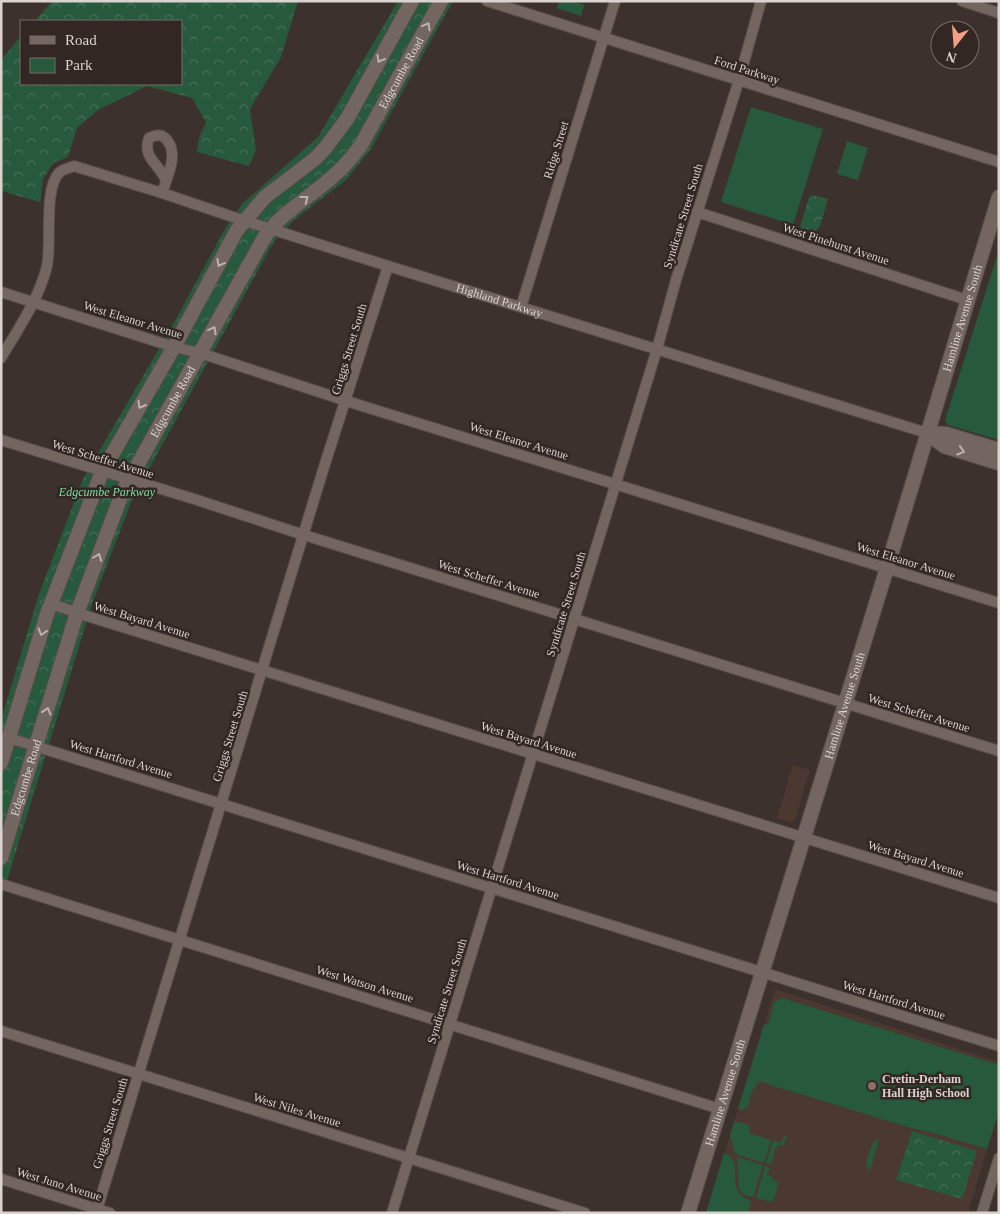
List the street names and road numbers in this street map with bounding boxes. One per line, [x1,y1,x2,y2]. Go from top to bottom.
street label: Edgcumbe Road [376,35,427,111]
street label: Ford Parkway [713,53,781,87]
street label: Ridge Street [541,119,572,181]
street label: Syndicate Street South [660,162,706,270]
street label: West Pinehurst Avenue [781,220,891,268]
street label: Hamline Avenue South [940,263,985,373]
street label: Highland Parkway [454,280,544,320]
street label: West Eleanor Avenue [82,298,184,342]
street label: Griggs Street South [328,302,370,396]
street label: Edgcumbe Road [147,364,198,440]
street label: West Eleanor Avenue [468,419,570,463]
street label: West Scheffer Avenue [50,437,156,481]
street label: West Eleanor Avenue [855,539,957,583]
street label: Syndicate Street South [543,550,589,658]
street label: West Scheffer Avenue [436,557,542,601]
street label: West Bayard Avenue [92,599,192,641]
street label: Hamline Avenue South [821,650,868,761]
street label: Griggs Street South [209,689,251,783]
street label: West Scheffer Avenue [866,691,972,735]
street label: West Bayard Avenue [479,719,579,761]
street label: West Hartford Avenue [68,737,174,781]
street label: Edgcumbe Road [7,738,44,818]
street label: West Bayard Avenue [866,838,966,880]
street label: West Hartford Avenue [455,858,561,902]
street label: Syndicate Street South [424,937,470,1045]
street label: West Watson Avenue [315,963,415,1005]
street label: West Hartford Avenue [841,978,947,1022]
street label: Hamline Avenue South [702,1037,748,1148]
street label: Griggs Street South [89,1076,131,1170]
street label: West Niles Avenue [252,1090,342,1130]
street label: West Juno Avenue [15,1164,103,1204]

